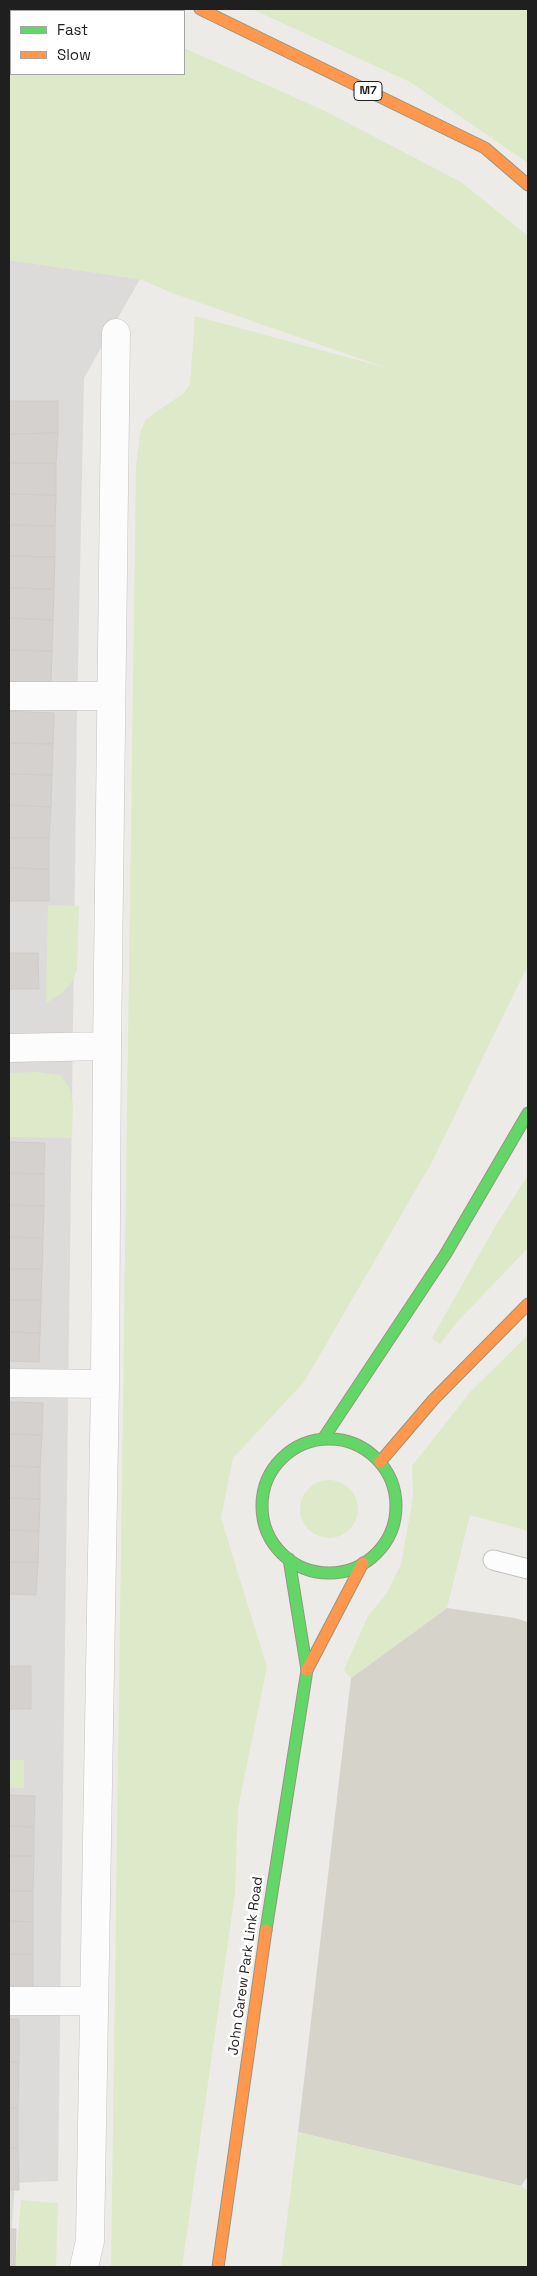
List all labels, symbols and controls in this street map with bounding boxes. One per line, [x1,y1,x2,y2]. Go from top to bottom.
legend [10,10,185,75]
text: Fast [57,20,88,39]
text: Slow [57,45,91,64]
road number: M7 [354,82,382,100]
street label: John Carew Park Link Road [225,1876,267,2056]

